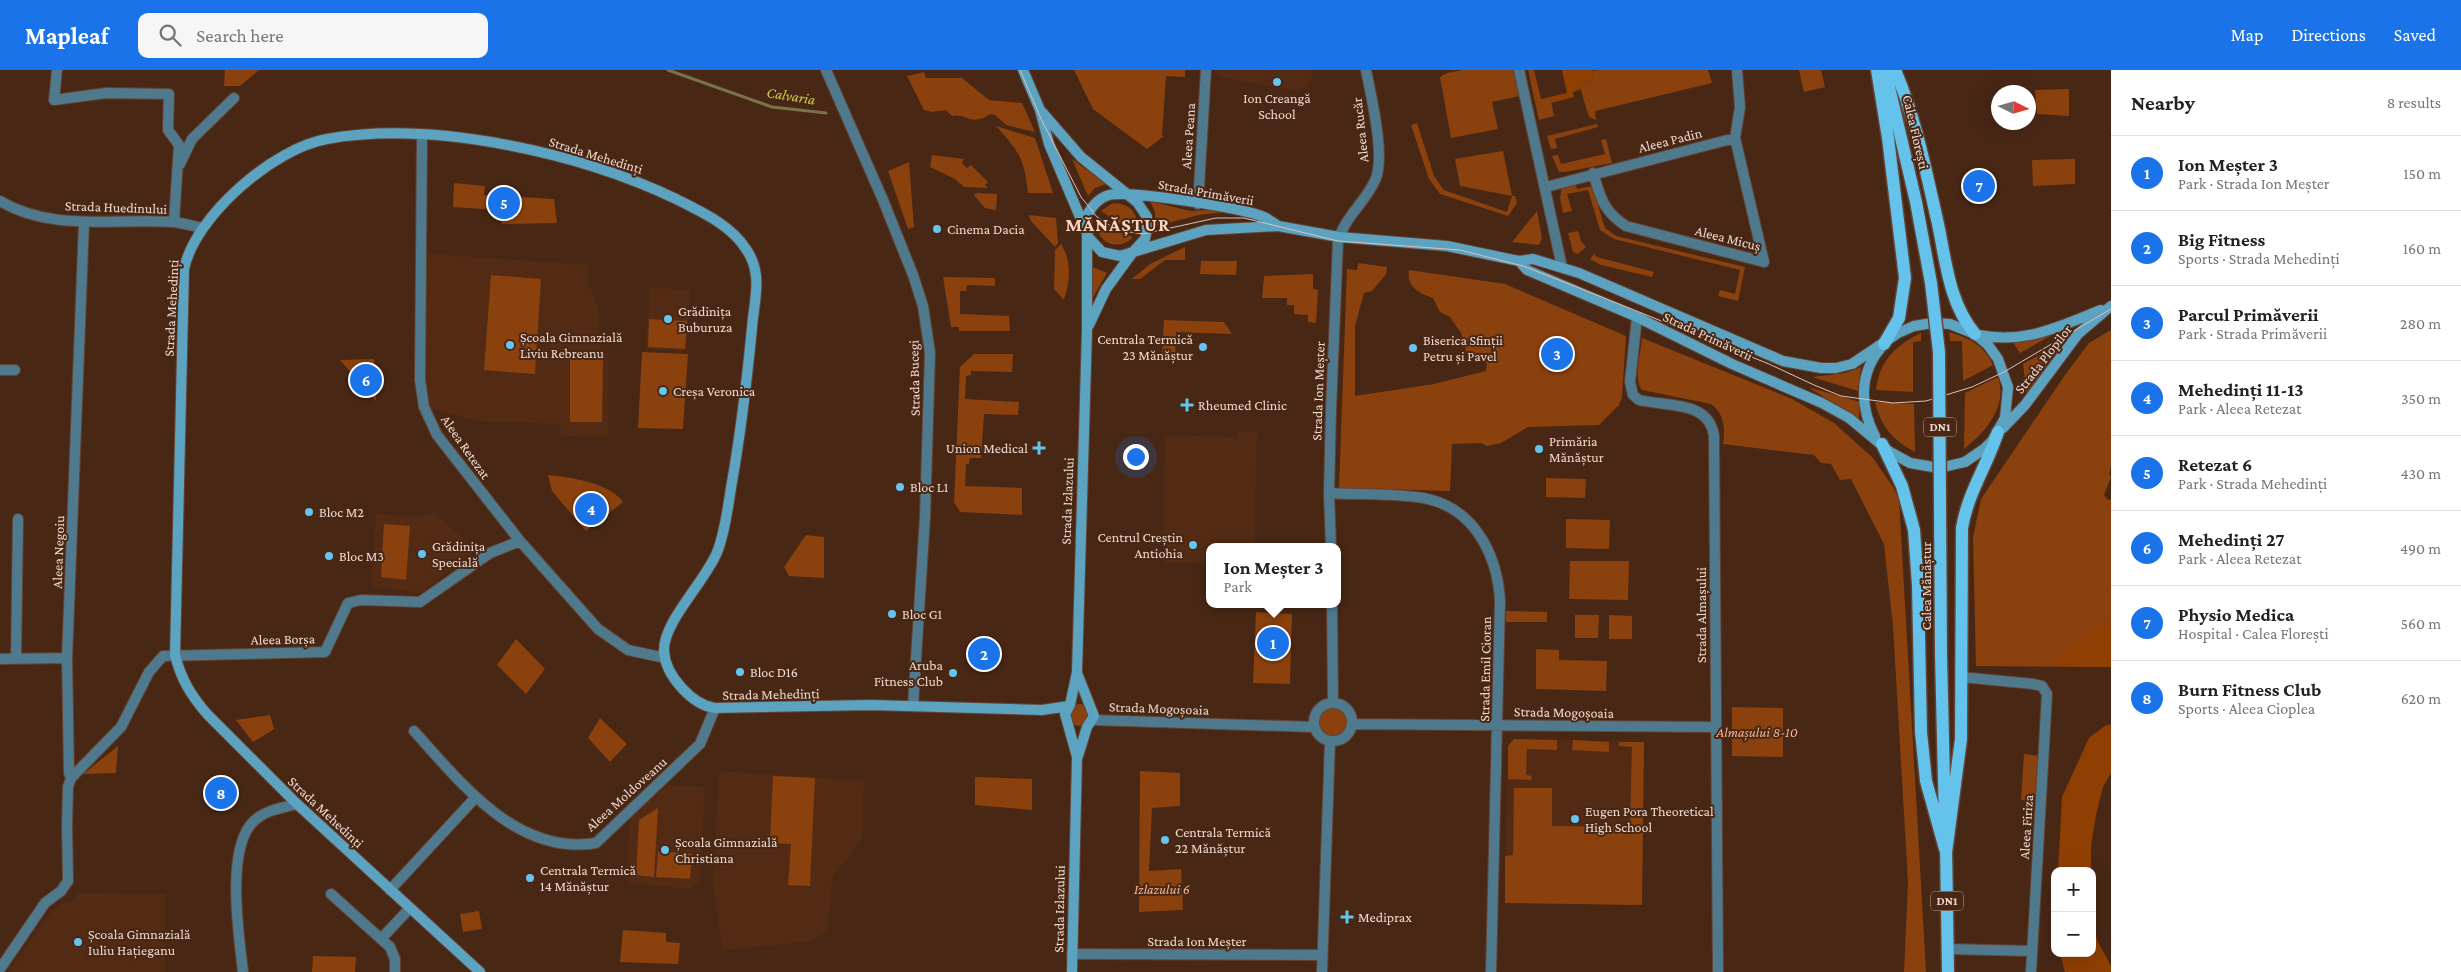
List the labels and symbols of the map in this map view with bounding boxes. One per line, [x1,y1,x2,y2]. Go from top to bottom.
marker: Ion Creangă School [1271,76,1283,88]
water label: Calvaria [765,84,817,108]
north arrow [1991,85,2036,130]
place label: Ion Creangă School [1243,90,1311,122]
street label: Calea Florești [1899,93,1932,171]
street label: Aleea Rucăr [1349,97,1371,163]
street label: Aleea Peana [1178,102,1198,170]
street label: Aleea Padin [1637,124,1704,156]
street label: Strada Mehedinți [547,133,645,178]
pin: 7 [1963,167,1995,205]
street label: Strada Primăverii [1157,176,1255,208]
pin: 5 [488,184,520,222]
street label: Strada Huedinului [65,197,168,217]
district label: MĂNĂȘTUR [1065,214,1171,236]
place label: Cinema Dacia [947,221,1025,237]
street label: Aleea Micuș [1693,222,1762,255]
marker: Cinema Dacia [931,223,943,235]
street label: Strada Mehedinți [160,259,183,357]
place label: Grădinița Buburuza [678,303,733,335]
street label: Strada Primăverii [1661,308,1756,364]
marker: Grădinița Buburuza [662,313,674,325]
street label: Strada Plopilor [2011,321,2075,397]
place label: Școala Gimnazială Liviu Rebreanu [520,329,623,361]
place label: Centrala Termică 23 Mănăștur [1097,331,1194,364]
place label: Biserica Sfinții Petru și Pavel [1423,332,1503,365]
pin: 3 [1541,335,1573,373]
marker: Școala Gimnazială Liviu Rebreanu [504,339,516,351]
street label: Strada Bucegi [905,339,923,416]
marker: Centrala Termică 23 Mănăștur [1197,341,1209,353]
street label: Strada Ion Meșter [1308,341,1329,441]
marker: Biserica Sfinții Petru și Pavel [1407,342,1419,354]
pin: 6 [350,361,382,399]
place label: Creșa Veronica [673,383,756,400]
marker: Creșa Veronica [657,385,669,397]
place label: Rheumed Clinic [1198,397,1287,413]
marker: Rheumed Clinic [1180,398,1194,412]
street label: Aleea Retezat [438,412,494,482]
road number: DN1 [1924,418,1956,437]
place label: Primăria Mănăștur [1549,433,1604,466]
place label: Union Medical [946,440,1028,456]
marker: Union Medical [1032,441,1046,455]
marker: Primăria Mănăștur [1533,443,1545,455]
your location [1123,444,1149,470]
street label: Strada Izlazului [1057,457,1077,545]
place label: Bloc L1 [910,479,949,495]
marker: Bloc L1 [894,481,906,493]
pin: 4 [575,490,607,528]
place label: Bloc M2 [319,504,364,520]
marker: Bloc M2 [303,506,315,518]
street label: Aleea Negoiu [49,515,67,589]
place label: Centrul Creștin Antiohia [1097,529,1184,561]
place label: Grădinița Specială [432,538,486,570]
marker: Centrul Creștin Antiohia [1187,539,1199,551]
street label: Calea Mănăștur [1918,542,1935,630]
place label: Bloc M3 [339,548,384,564]
marker: Grădinița Specială [416,548,428,560]
marker: Bloc M3 [323,550,335,562]
street label: Strada Almașului [1693,567,1710,663]
place label: Bloc G1 [902,606,943,622]
marker: Bloc G1 [886,608,898,620]
street label: Strada Emil Cioran [1476,616,1494,722]
pin: 1 [1257,624,1289,662]
street label: Aleea Borșa [251,630,316,649]
pin: 2 [968,635,1000,673]
place label: Aruba Fitness Club [874,657,944,689]
place label: Bloc D16 [750,664,798,680]
marker: Bloc D16 [734,666,746,678]
marker: Aruba Fitness Club [947,667,959,679]
street label: Strada Mehedinți [722,685,820,704]
street label: Strada Mogoșoaia [1109,698,1210,719]
street label: Strada Mogoșoaia [1514,703,1615,722]
park label: Almașului 8-10 [1715,724,1798,741]
street label: Aleea Moldoveanu [582,753,670,835]
street label: Strada Mehedinți [284,773,367,852]
pin: 8 [205,774,237,812]
street label: Aleea Firiza [2016,794,2036,860]
place label: Eugen Pora Theoretical High School [1585,803,1714,835]
marker: Eugen Pora Theoretical High School [1569,813,1581,825]
place label: Centrala Termică 22 Mănăștur [1175,824,1271,857]
place label: Școala Gimnazială Christiana [675,834,778,866]
marker: Centrala Termică 22 Mănăștur [1159,834,1171,846]
marker: Școala Gimnazială Christiana [659,844,671,856]
place label: Centrala Termică 14 Mănăștur [540,862,636,895]
street label: Strada Izlazului [1050,865,1068,953]
marker: Centrala Termică 14 Mănăștur [524,872,536,884]
park label: Izlazului 6 [1134,881,1190,897]
road number: DN1 [1931,891,1963,910]
place label: Mediprax [1358,909,1412,925]
marker: Mediprax [1340,910,1354,924]
place label: Școala Gimnazială Iuliu Hațieganu [88,926,191,959]
street label: Strada Ion Meșter [1147,933,1247,950]
marker: Școala Gimnazială Iuliu Hațieganu [72,936,84,948]

